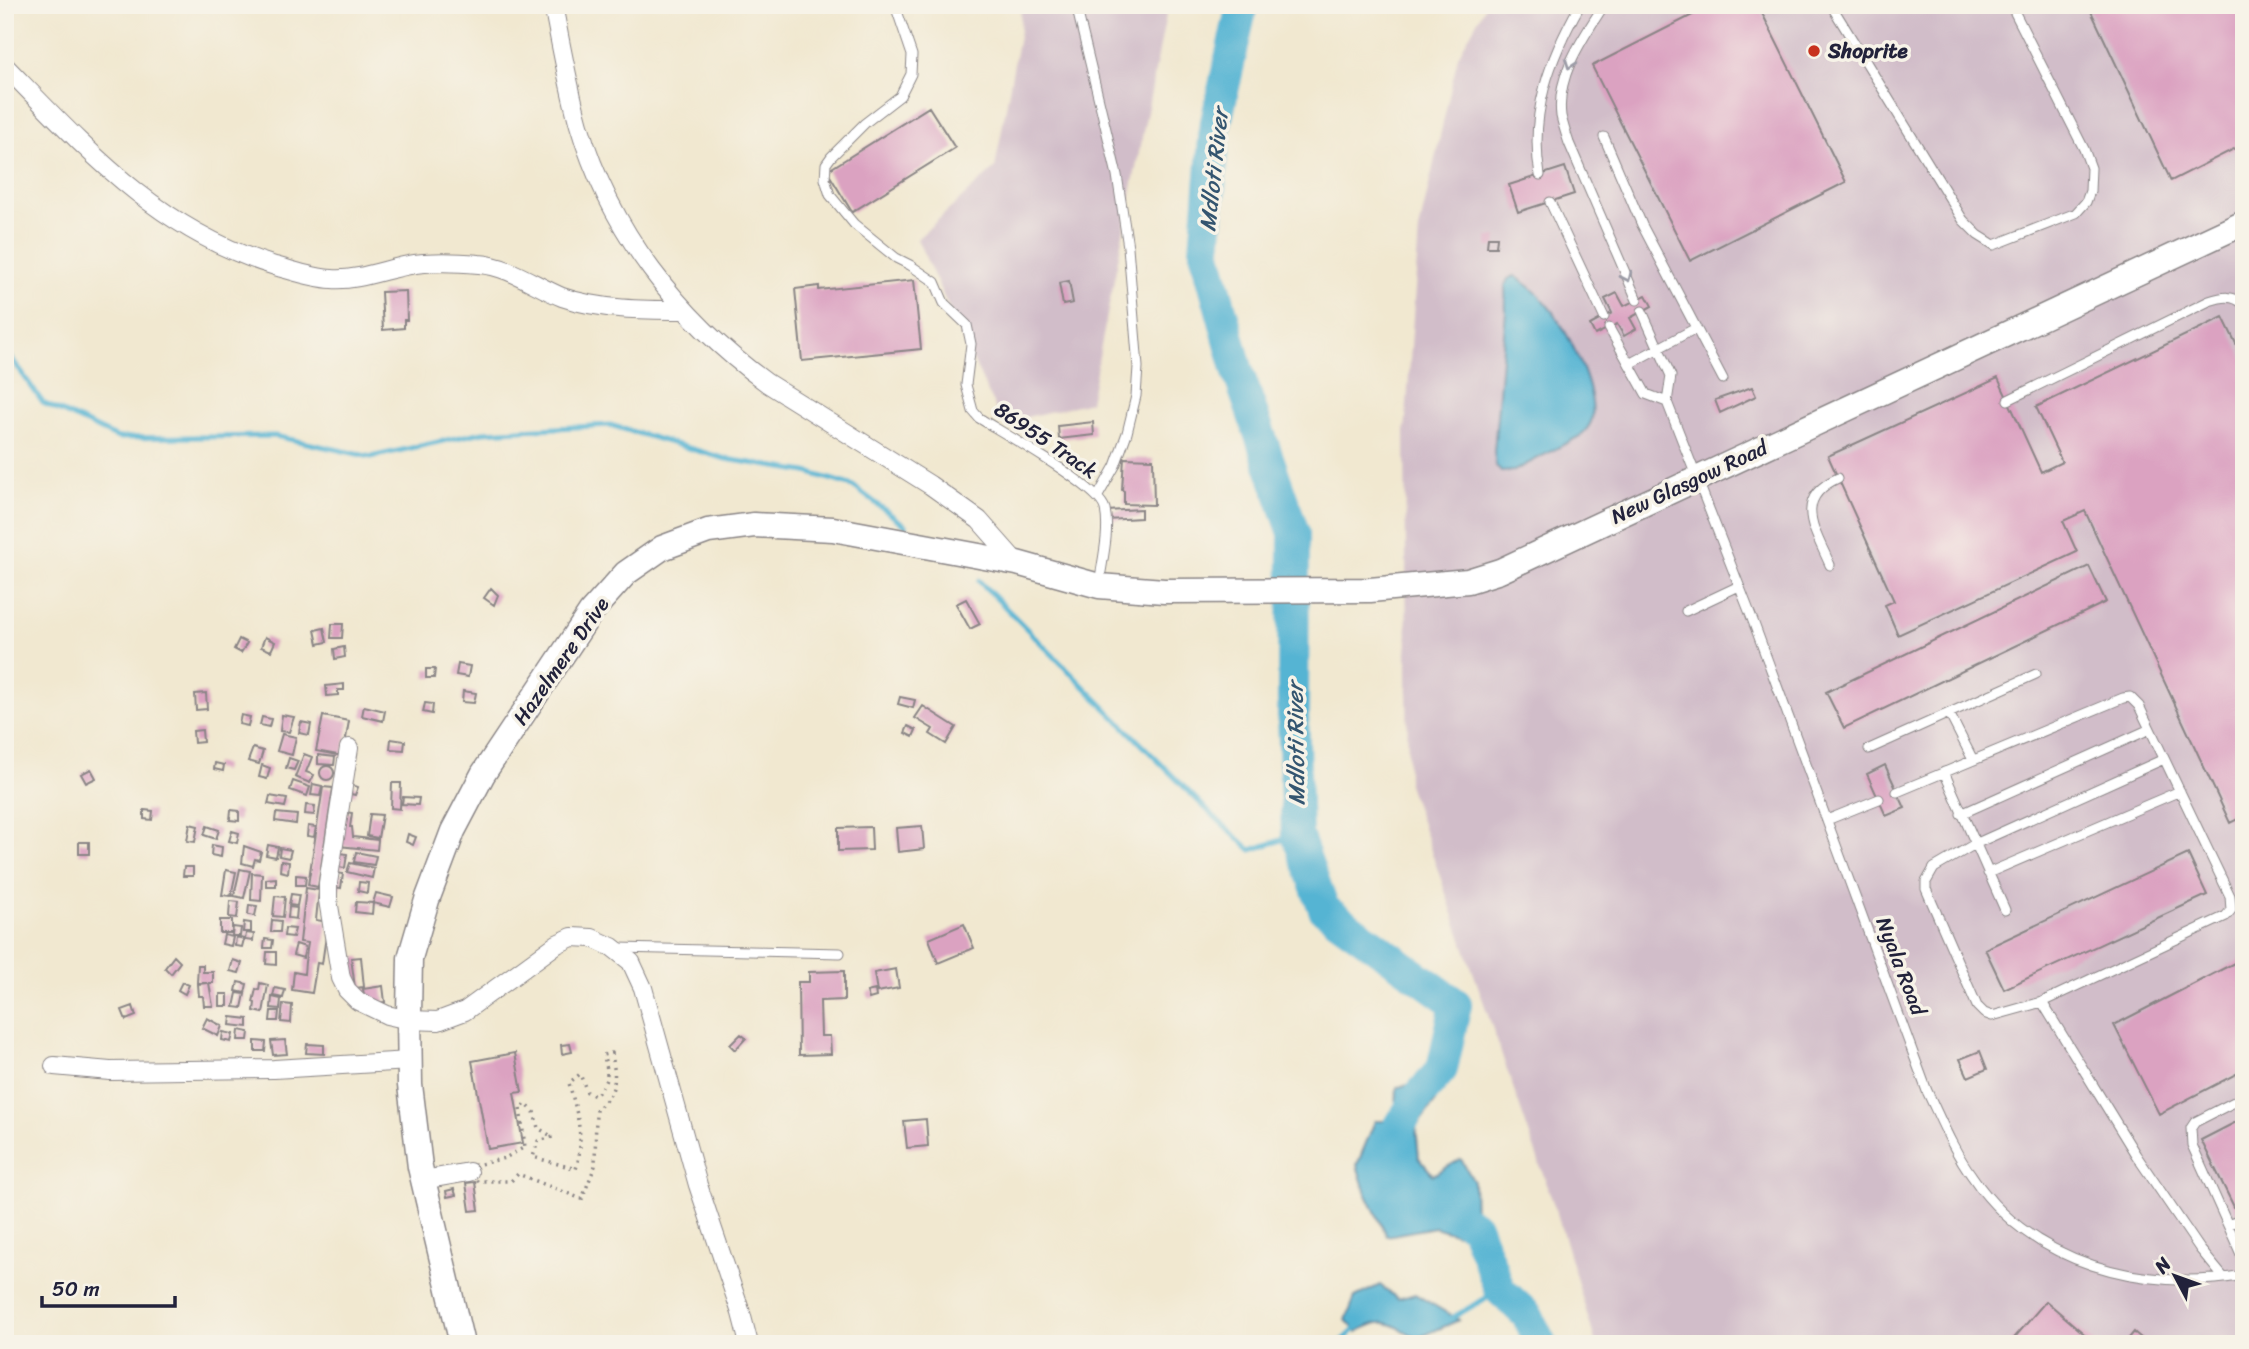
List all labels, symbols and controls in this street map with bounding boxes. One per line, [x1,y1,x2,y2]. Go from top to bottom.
place label: Shoprite [1827,32,1909,70]
marker: Shoprite [1806,43,1822,59]
one-way arrow [1565,58,1579,70]
water label: Mdloti River [1187,102,1241,233]
one-way arrow [1618,270,1632,282]
street label: 86955 Track [986,391,1106,489]
street label: New Glasgow Road [1604,428,1776,535]
street label: Hazelmere Drive [502,589,620,733]
water label: Mdloti River [1274,678,1318,806]
street label: Nyala Road [1865,911,1938,1023]
north arrow [2140,1240,2210,1310]
text: N [2145,1249,2180,1282]
scale bar [42,1265,175,1309]
text: 50 m [52,1270,100,1308]

